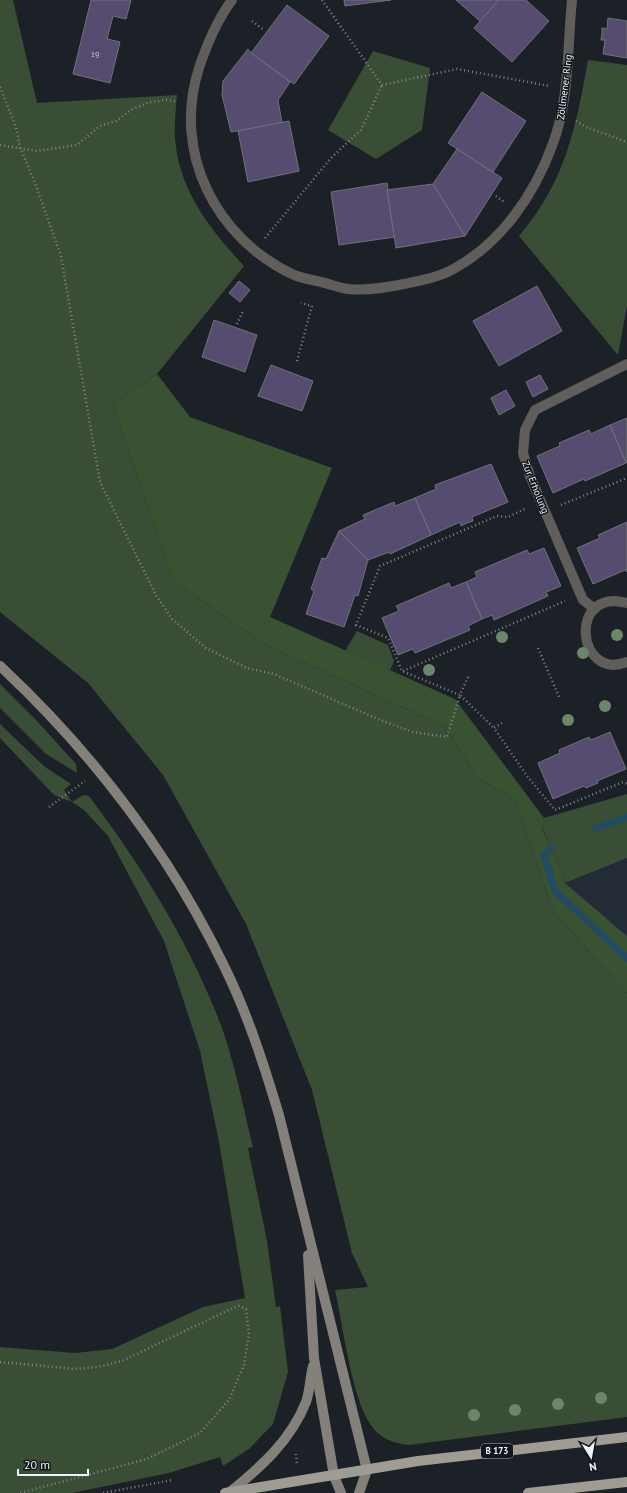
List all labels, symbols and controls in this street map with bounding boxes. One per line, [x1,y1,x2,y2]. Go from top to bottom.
house number: 19 [91,49,99,59]
street label: Zöllmener Ring [554,54,575,120]
street label: Zur Erholung [519,459,552,515]
north arrow [571,1437,611,1477]
road number: B 173 [481,1444,513,1458]
scale bar [18,1451,88,1477]
text: 20 m [24,1457,50,1472]
text: N [588,1459,598,1474]

